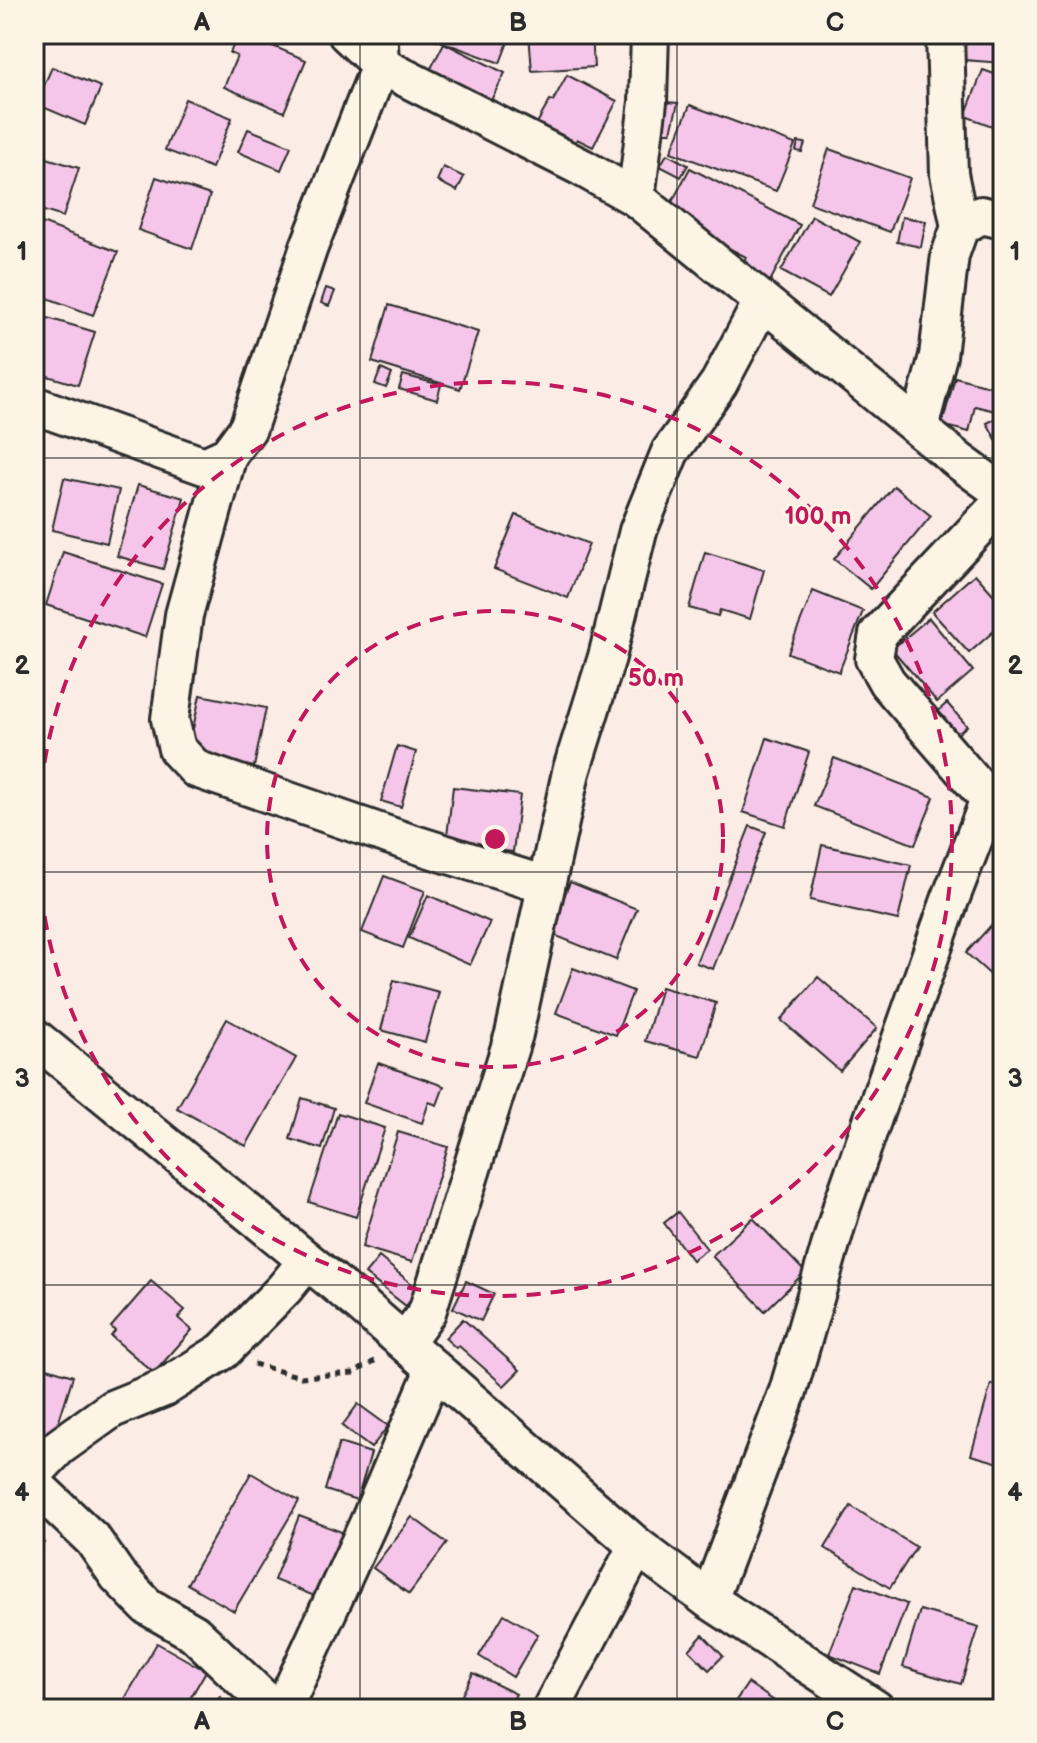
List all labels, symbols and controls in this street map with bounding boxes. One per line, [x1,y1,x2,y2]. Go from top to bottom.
text: A [193,8,210,39]
text: B [509,8,527,39]
text: C [826,8,844,39]
text: 1 [17,237,27,268]
text: 1 [1010,237,1020,268]
text: 100 m [785,502,851,531]
text: 2 [14,651,30,682]
text: 2 [1007,651,1023,682]
text: 50 m [628,664,684,693]
centre of rings [481,825,509,853]
text: 3 [14,1064,30,1095]
text: 3 [1007,1064,1023,1095]
text: 4 [14,1478,30,1509]
text: 4 [1007,1478,1023,1509]
text: A [193,1707,210,1738]
text: B [509,1707,527,1738]
text: C [826,1707,844,1738]

